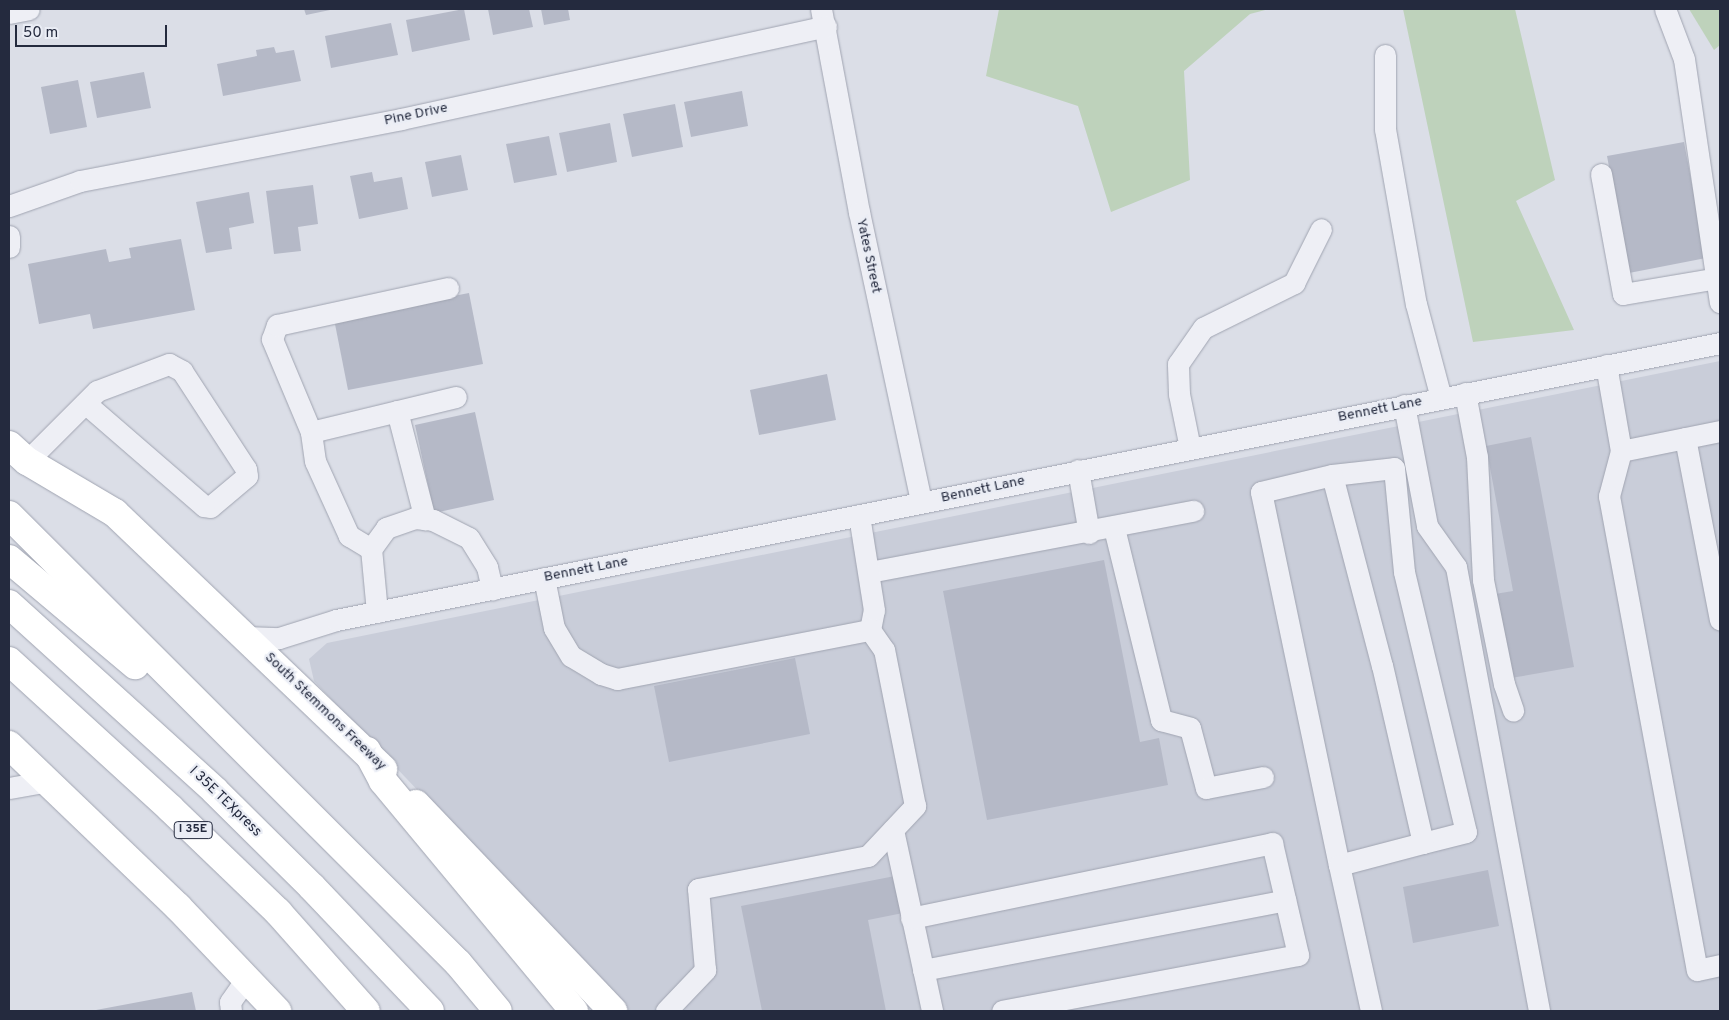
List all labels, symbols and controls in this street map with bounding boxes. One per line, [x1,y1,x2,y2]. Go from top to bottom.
scale bar [18,15,170,47]
text: 50 m [23,24,58,43]
street label: Pine Drive [383,100,449,130]
street label: Yates Street [852,217,884,295]
street label: Bennett Lane [1337,394,1423,426]
street label: Bennett Lane [940,473,1026,507]
street label: Bennett Lane [543,554,629,586]
street label: South Stemmons Freeway [261,650,389,774]
street label: I 35E TEXpress [185,763,265,841]
road number: I 35E [173,820,213,840]

